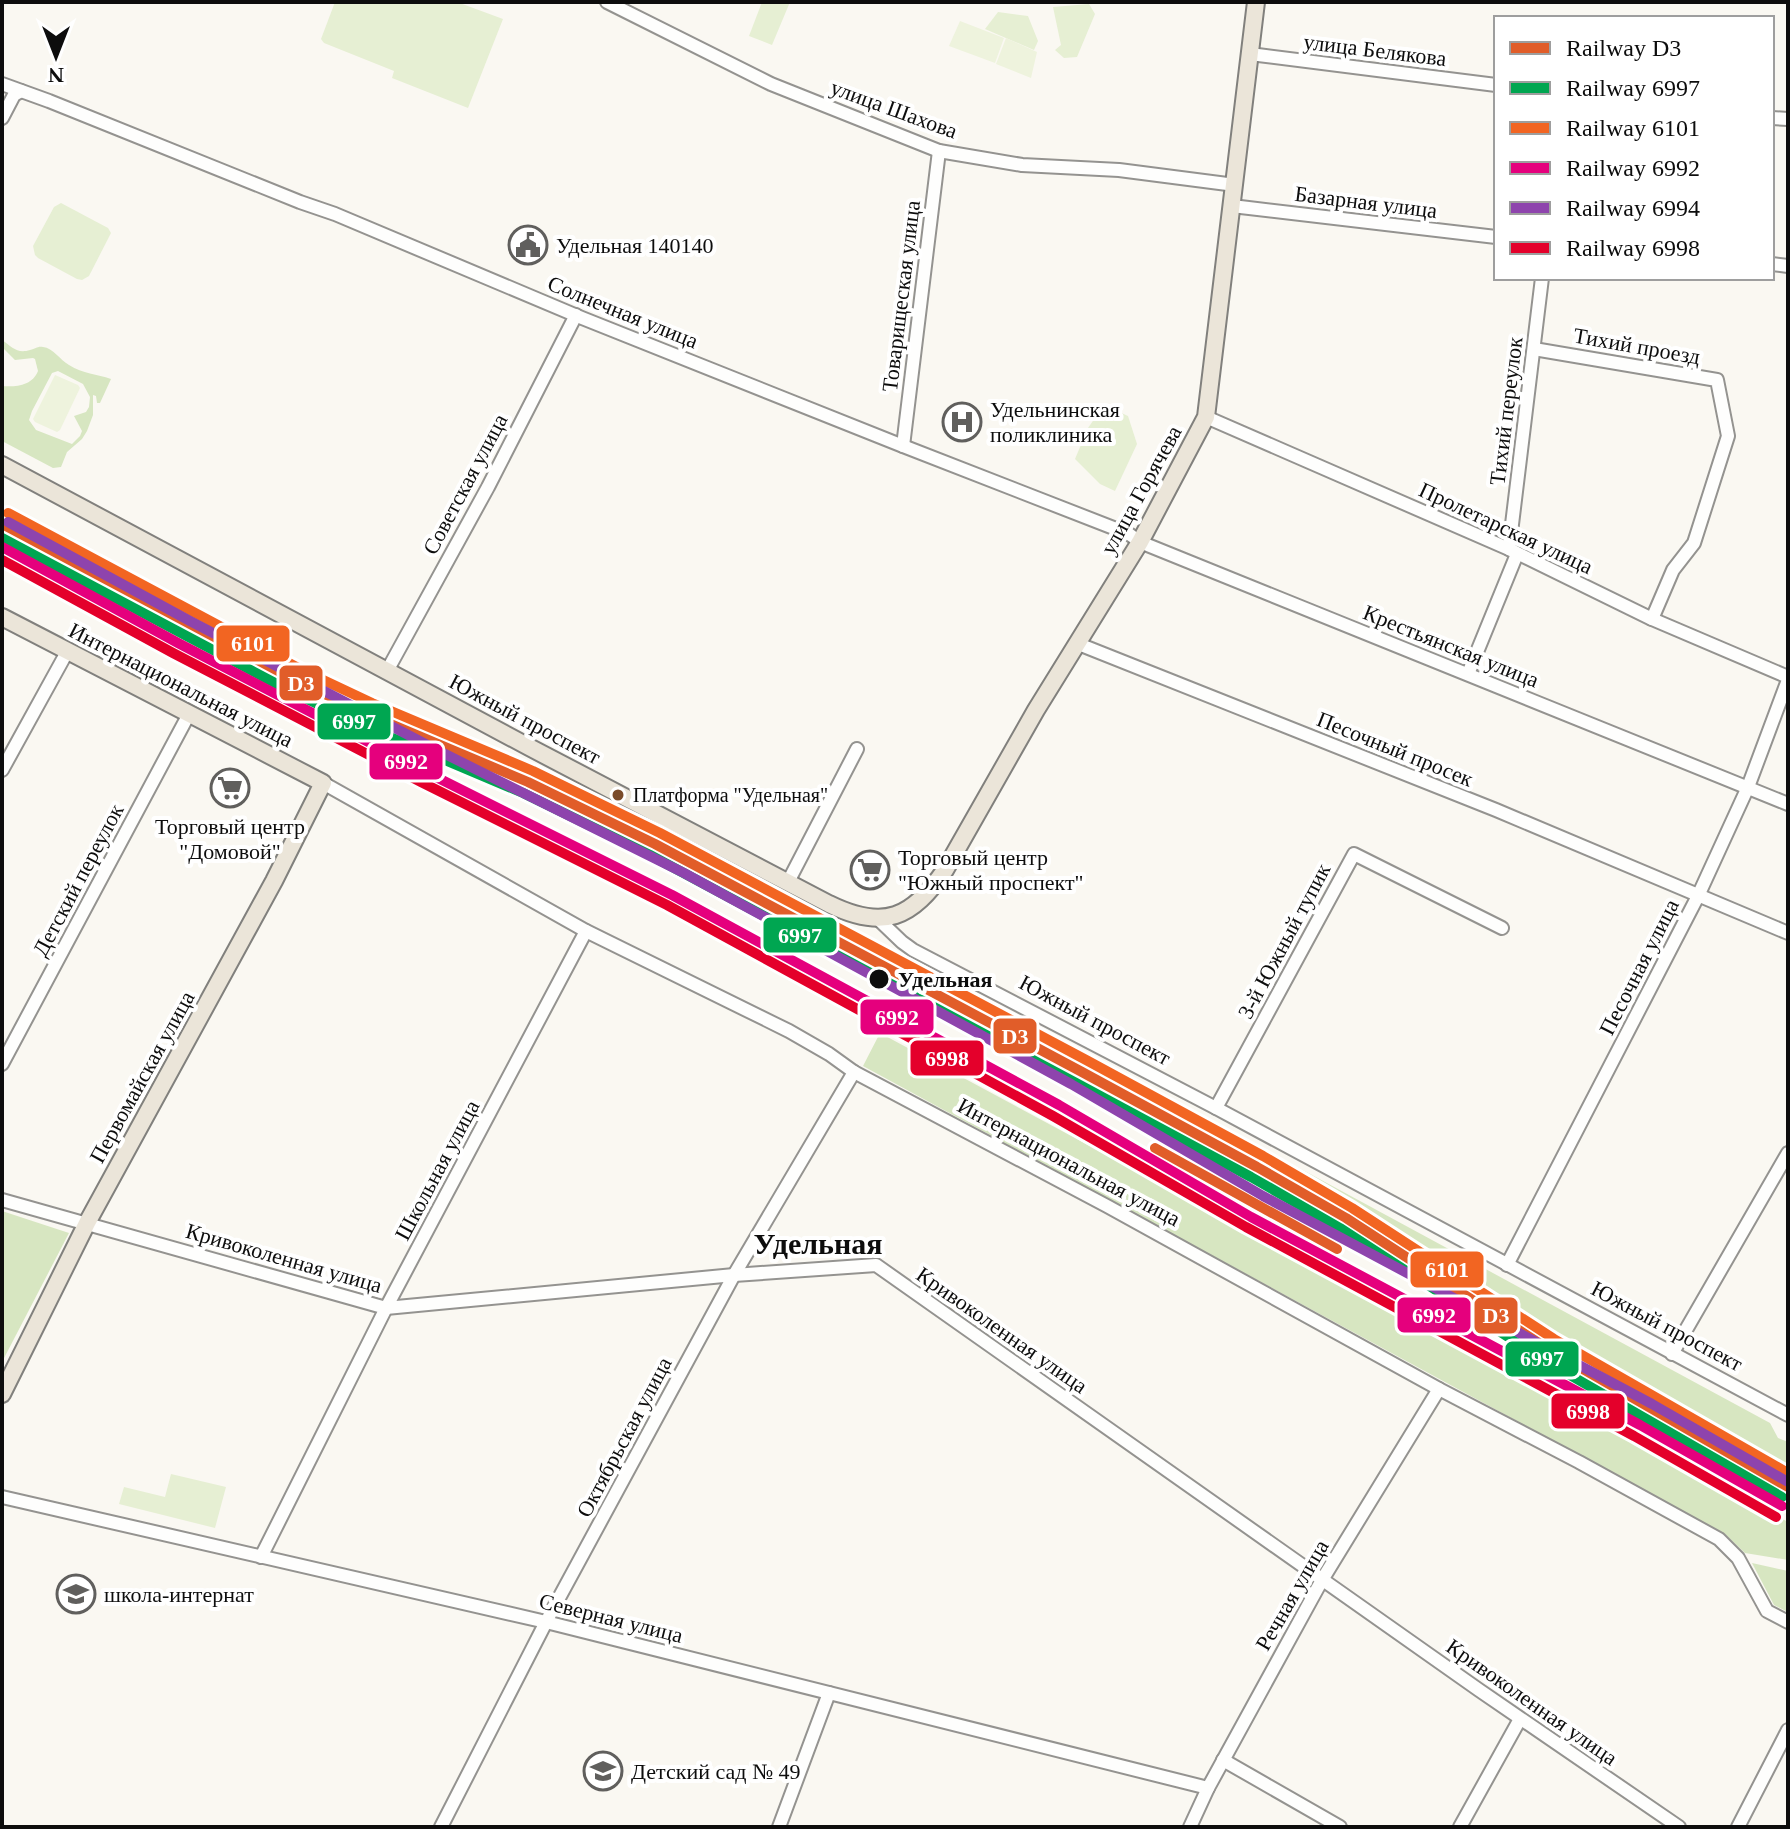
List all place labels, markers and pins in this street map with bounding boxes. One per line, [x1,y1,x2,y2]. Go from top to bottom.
public building icon: Удельная 140140 [507,224,549,266]
place label: Удельная 140140 [556,233,714,258]
place label: Удельнинская поликлиника [990,397,1120,447]
hospital icon: Удельнинская поликлиника [941,401,983,443]
supermarket icon: Торговый центр "Домовой" [209,767,251,809]
place label: Платформа "Удельная" [633,784,828,807]
marker: Платформа "Удельная" [610,787,626,803]
place label: Торговый центр "Домовой" [155,814,305,864]
place label: Торговый центр "Южный проспект" [898,845,1084,895]
supermarket icon: Торговый центр "Южный проспект" [849,849,891,891]
marker: Удельная [867,967,891,991]
place label: Удельная [898,967,993,992]
school or university icon: школа-интернат [55,1573,97,1615]
place label: школа-интернат [104,1582,254,1607]
school or university icon: Детский сад № 49 [582,1750,624,1792]
place label: Детский сад № 49 [631,1759,800,1784]

